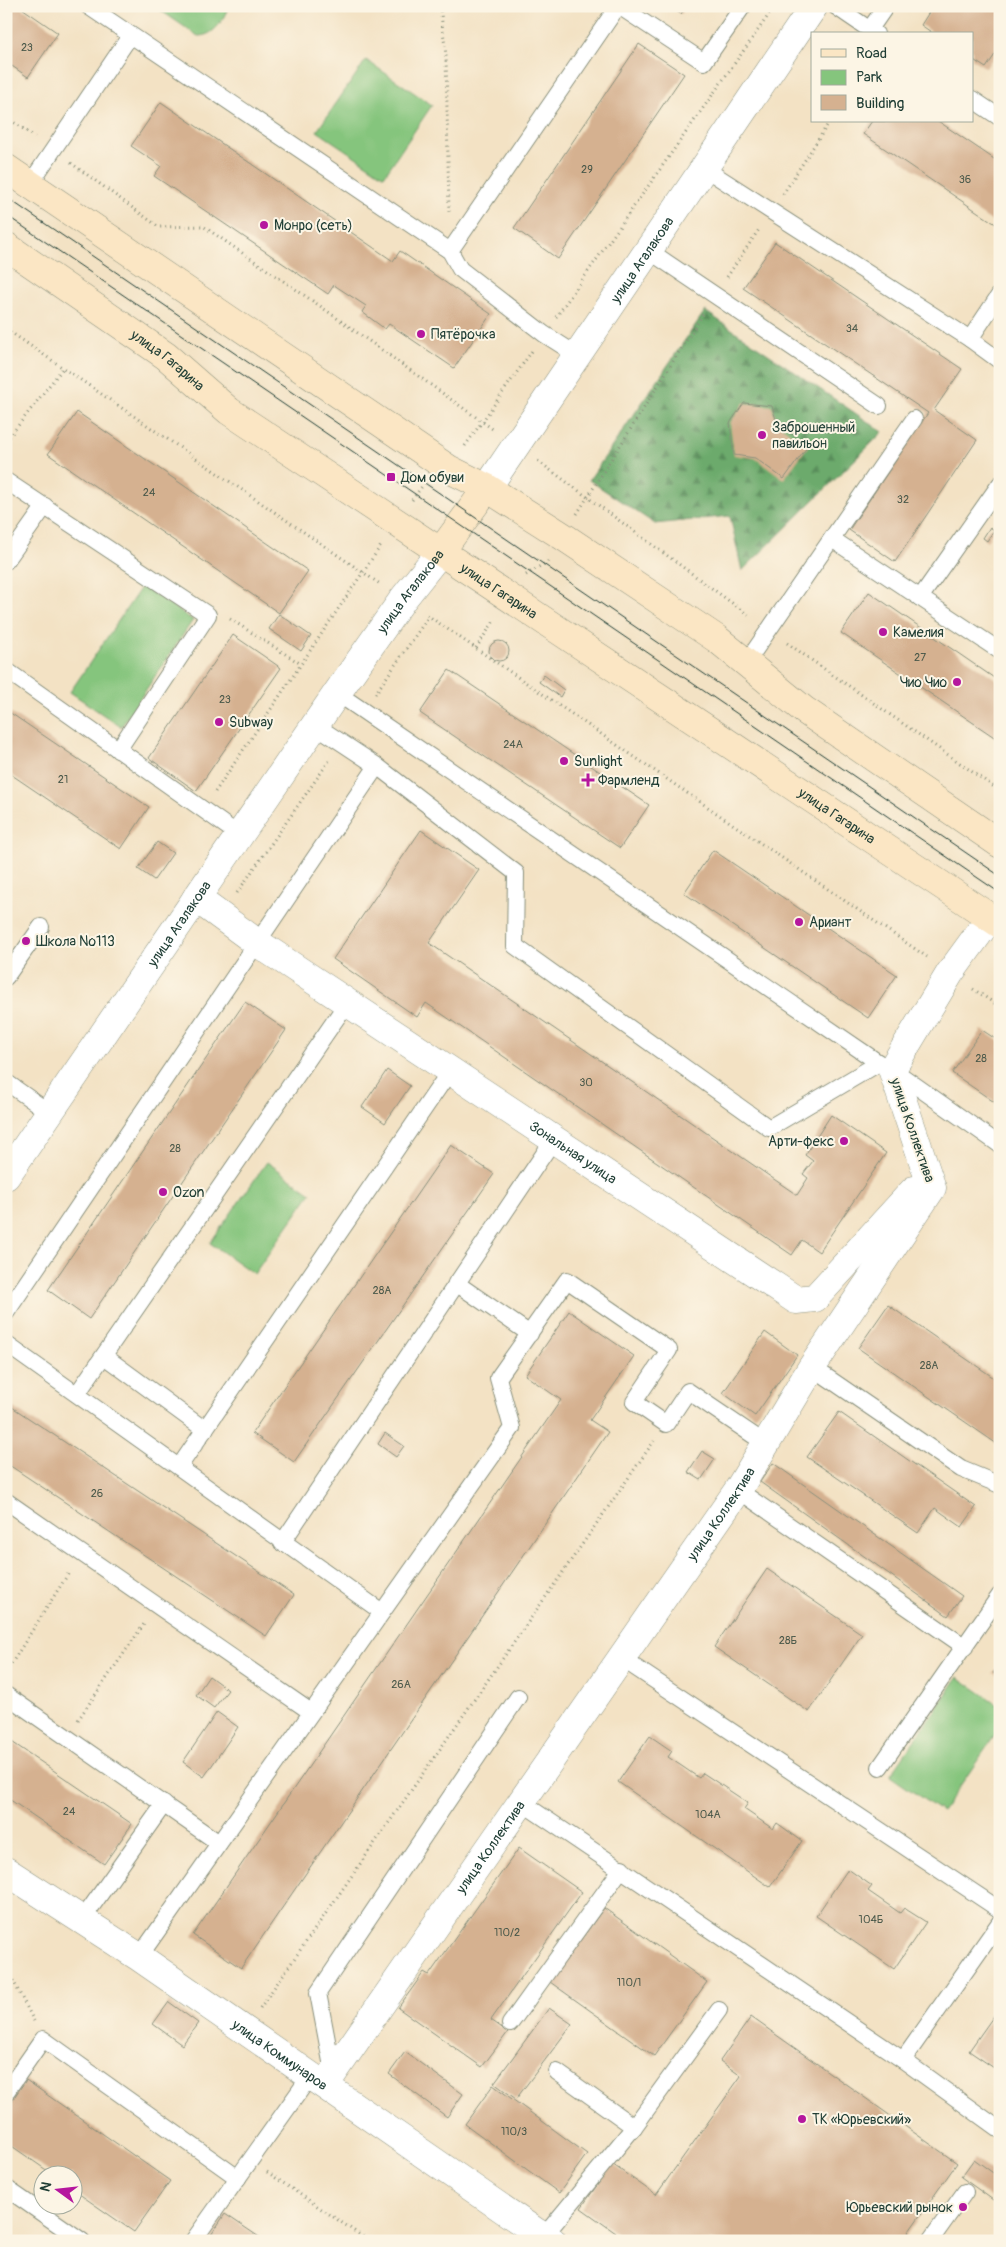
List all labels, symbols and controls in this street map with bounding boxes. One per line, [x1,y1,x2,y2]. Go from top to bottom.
legend [811,32,974,122]
house number: 23 [21,41,33,54]
text: Road [856,44,887,63]
text: Park [856,68,883,87]
text: Building [856,94,904,113]
house number: 29 [581,163,593,176]
house number: 36 [959,173,971,186]
street label: улица Агалакова [607,214,678,307]
place label: Монро (сеть) [274,217,353,234]
marker: Монро (сеть) [258,219,270,231]
house number: 34 [846,322,859,335]
street label: улица Гагарина [127,326,208,395]
place label: Пятёрочка [431,326,495,343]
marker: Пятёрочка [415,328,427,340]
place label: Заброшенный павильон [772,419,855,452]
marker: Заброшенный павильон [756,429,768,441]
place label: Дом обуви [400,469,464,486]
marker: Дом обуви [385,471,397,483]
house number: 24 [143,486,156,499]
house number: 32 [897,493,909,506]
street label: улица Агалакова [373,546,448,637]
street label: улица Гагарина [456,559,540,623]
place label: Камелия [893,624,944,641]
marker: Камелия [877,626,889,638]
house number: 27 [914,651,926,664]
place label: Чио Чио [900,674,947,691]
marker: Чио Чио [951,676,963,688]
house number: 23 [219,693,231,706]
place label: Subway [229,714,273,731]
marker: Subway [213,716,225,728]
house number: 24А [503,738,523,751]
place label: Sunlight [574,753,623,770]
marker: Sunlight [558,755,570,767]
place label: Фармленд [598,772,660,789]
house number: 21 [58,773,68,786]
marker: Фармленд [582,774,594,786]
street label: улица Гагарина [794,784,878,848]
street label: улица Агалакова [143,878,215,971]
place label: Ариант [809,914,851,931]
marker: Ариант [793,916,805,928]
place label: Школа №113 [36,933,115,950]
marker: Школа №113 [20,935,32,947]
house number: 28 [975,1052,987,1065]
street label: улица Коллектива [886,1075,938,1184]
house number: 30 [579,1076,593,1089]
street label: Зональная улица [526,1118,620,1188]
place label: Арти-фекс [768,1133,834,1150]
marker: Арти-фекс [838,1135,850,1147]
house number: 28 [169,1142,181,1155]
place label: Ozon [173,1184,205,1201]
marker: Ozon [157,1186,169,1198]
house number: 28А [373,1284,391,1297]
house number: 28А [920,1359,938,1372]
street label: улица Коллектива [683,1464,759,1565]
house number: 26 [91,1487,103,1500]
house number: 28Б [779,1634,797,1647]
house number: 26А [391,1678,411,1691]
street label: улица Коллектива [452,1797,529,1898]
house number: 24 [63,1805,76,1818]
house number: 104А [695,1808,721,1821]
house number: 104Б [859,1913,883,1926]
house number: 110/2 [494,1926,520,1939]
house number: 110/1 [617,1976,641,1989]
street label: улица Коммунаров [228,2016,331,2094]
place label: ТК «Юрьевский» [812,2111,911,2128]
marker: ТК «Юрьевский» [796,2113,808,2125]
house number: 110/3 [501,2125,527,2138]
north arrow [32,2164,82,2214]
text: N [36,2180,55,2194]
place label: Юрьевский рынок [846,2199,953,2216]
marker: Юрьевский рынок [957,2201,969,2213]

